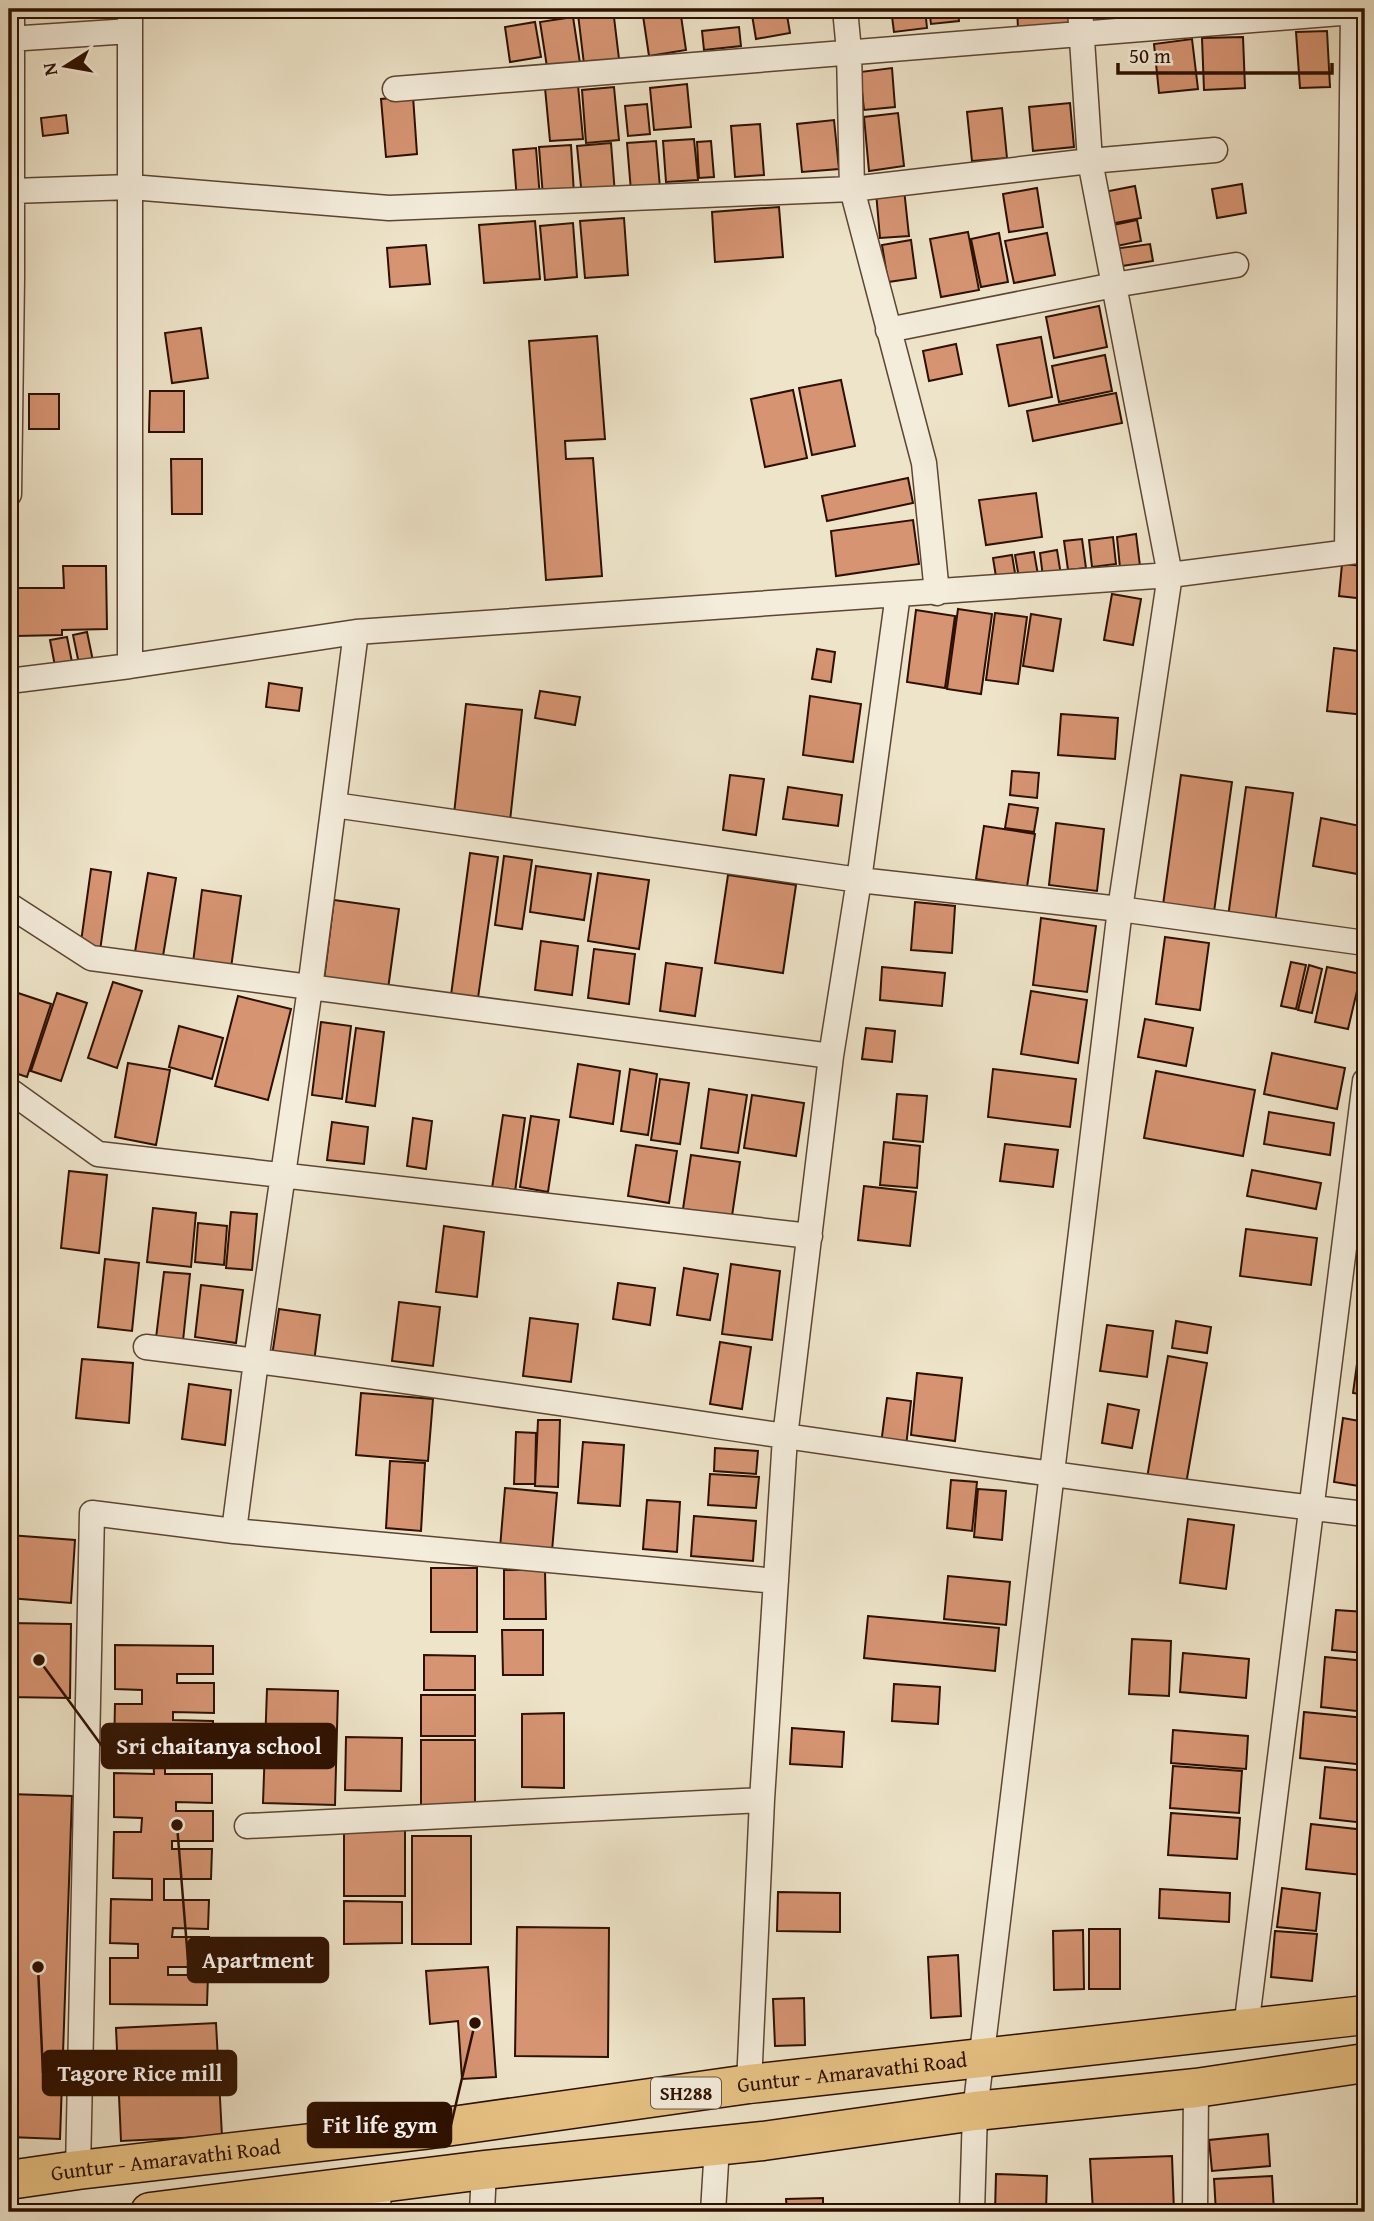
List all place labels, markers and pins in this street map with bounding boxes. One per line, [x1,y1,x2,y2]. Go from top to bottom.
callout: Sri chaitanya school [102,1724,335,1768]
callout: Apartment [188,1938,328,1982]
callout: Tagore Rice mill [43,2051,236,2095]
callout: Fit life gym [308,2103,451,2147]

